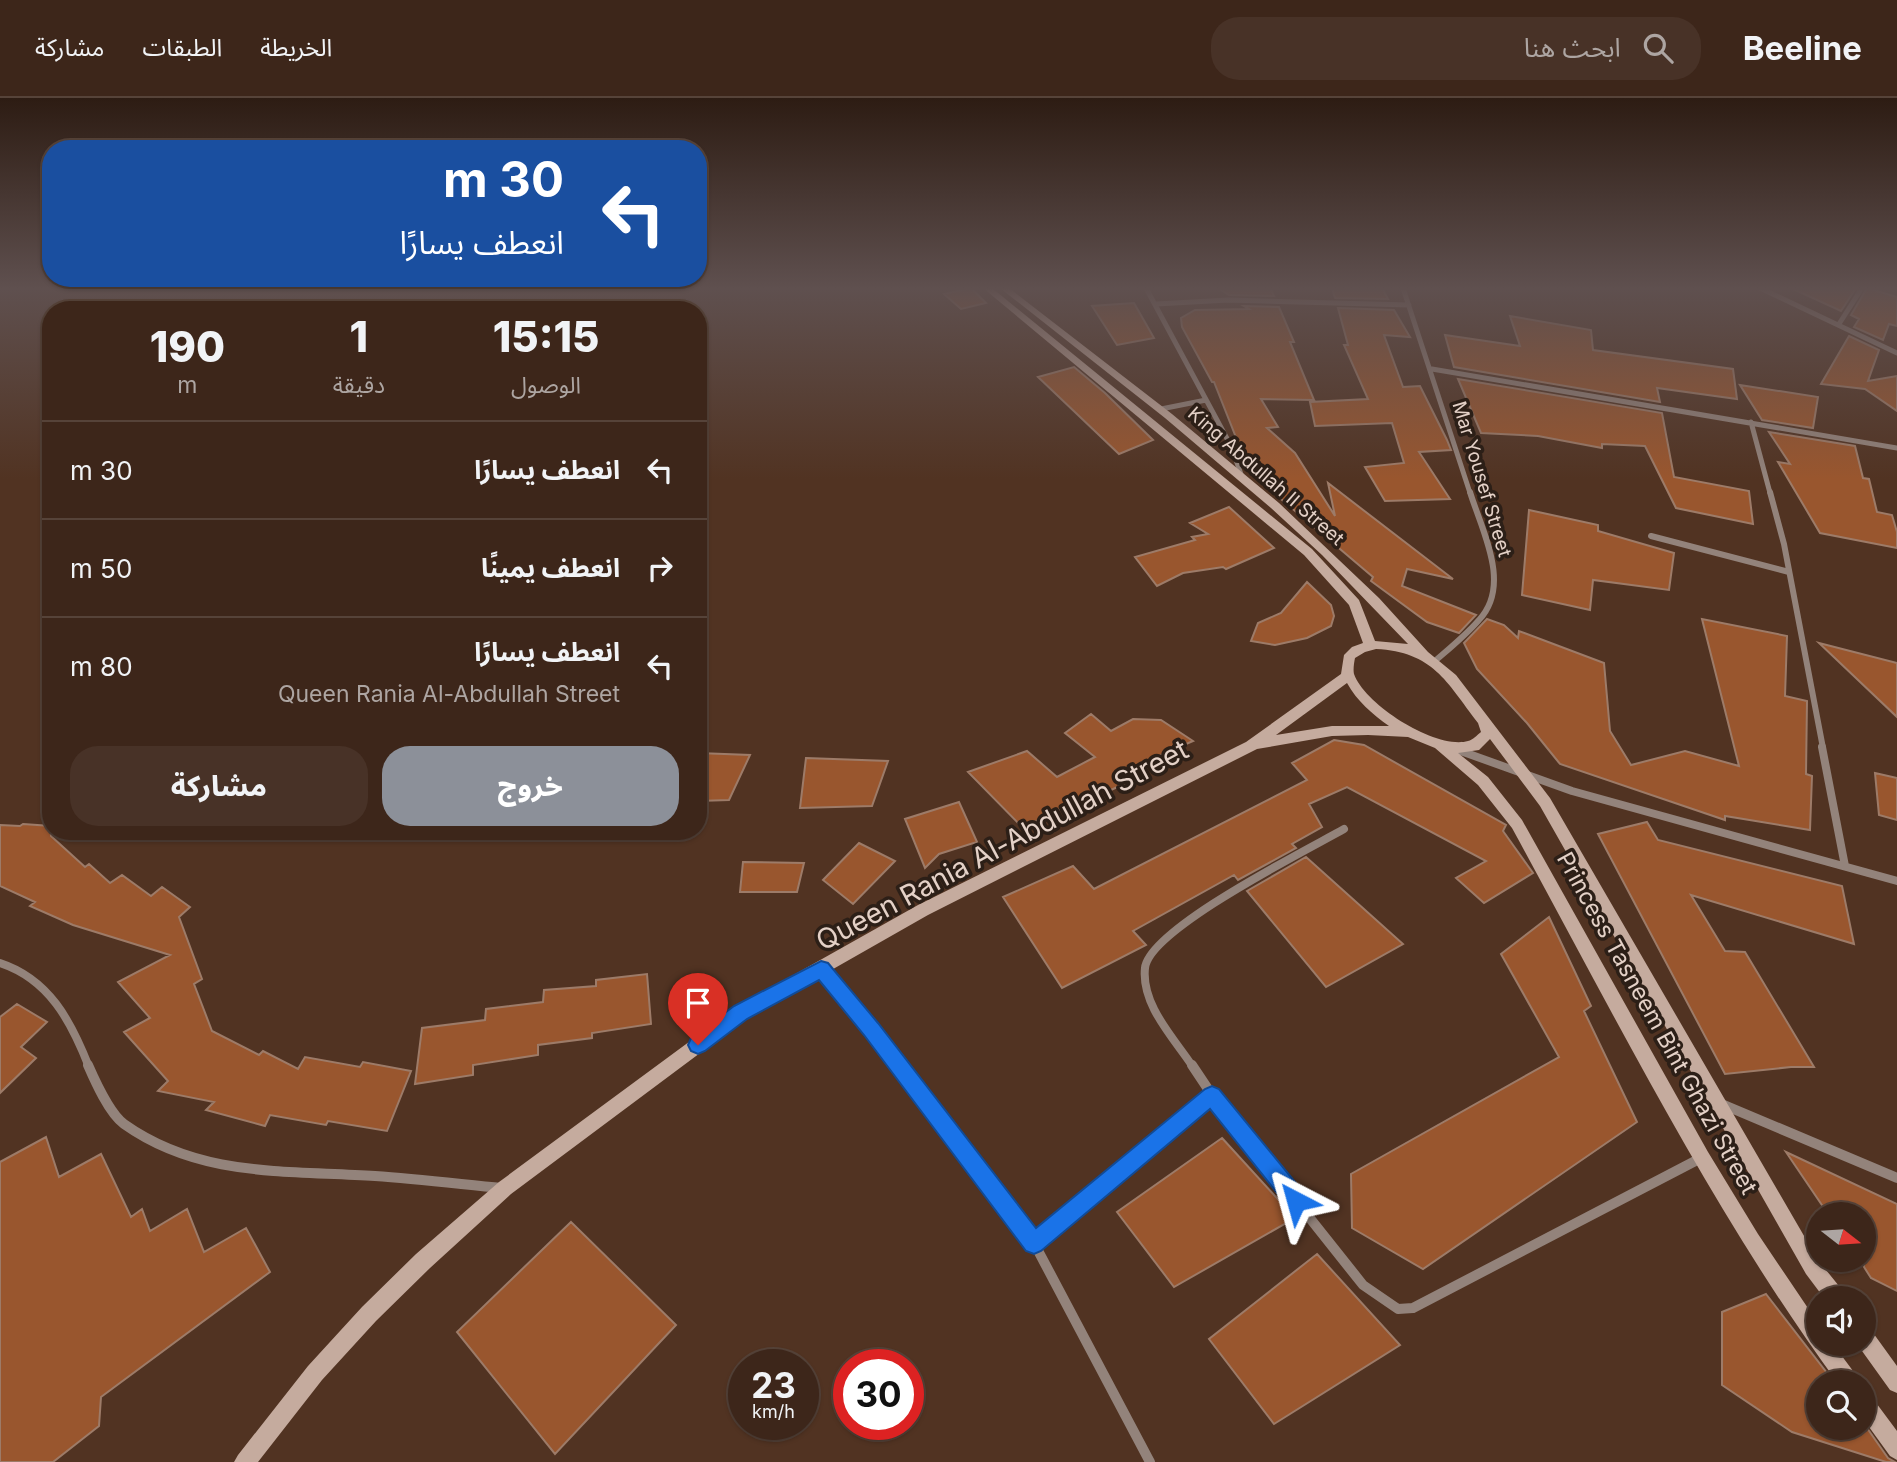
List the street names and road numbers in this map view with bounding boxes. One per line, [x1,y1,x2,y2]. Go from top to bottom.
street label: Mar Yousef Street [1447,398,1517,560]
street label: King Abdullah II Street [1183,402,1349,550]
street label: Queen Rania Al-Abdullah Street [810,732,1194,958]
street label: Princess Tasneem Bint Ghazi Street [1551,847,1763,1199]

